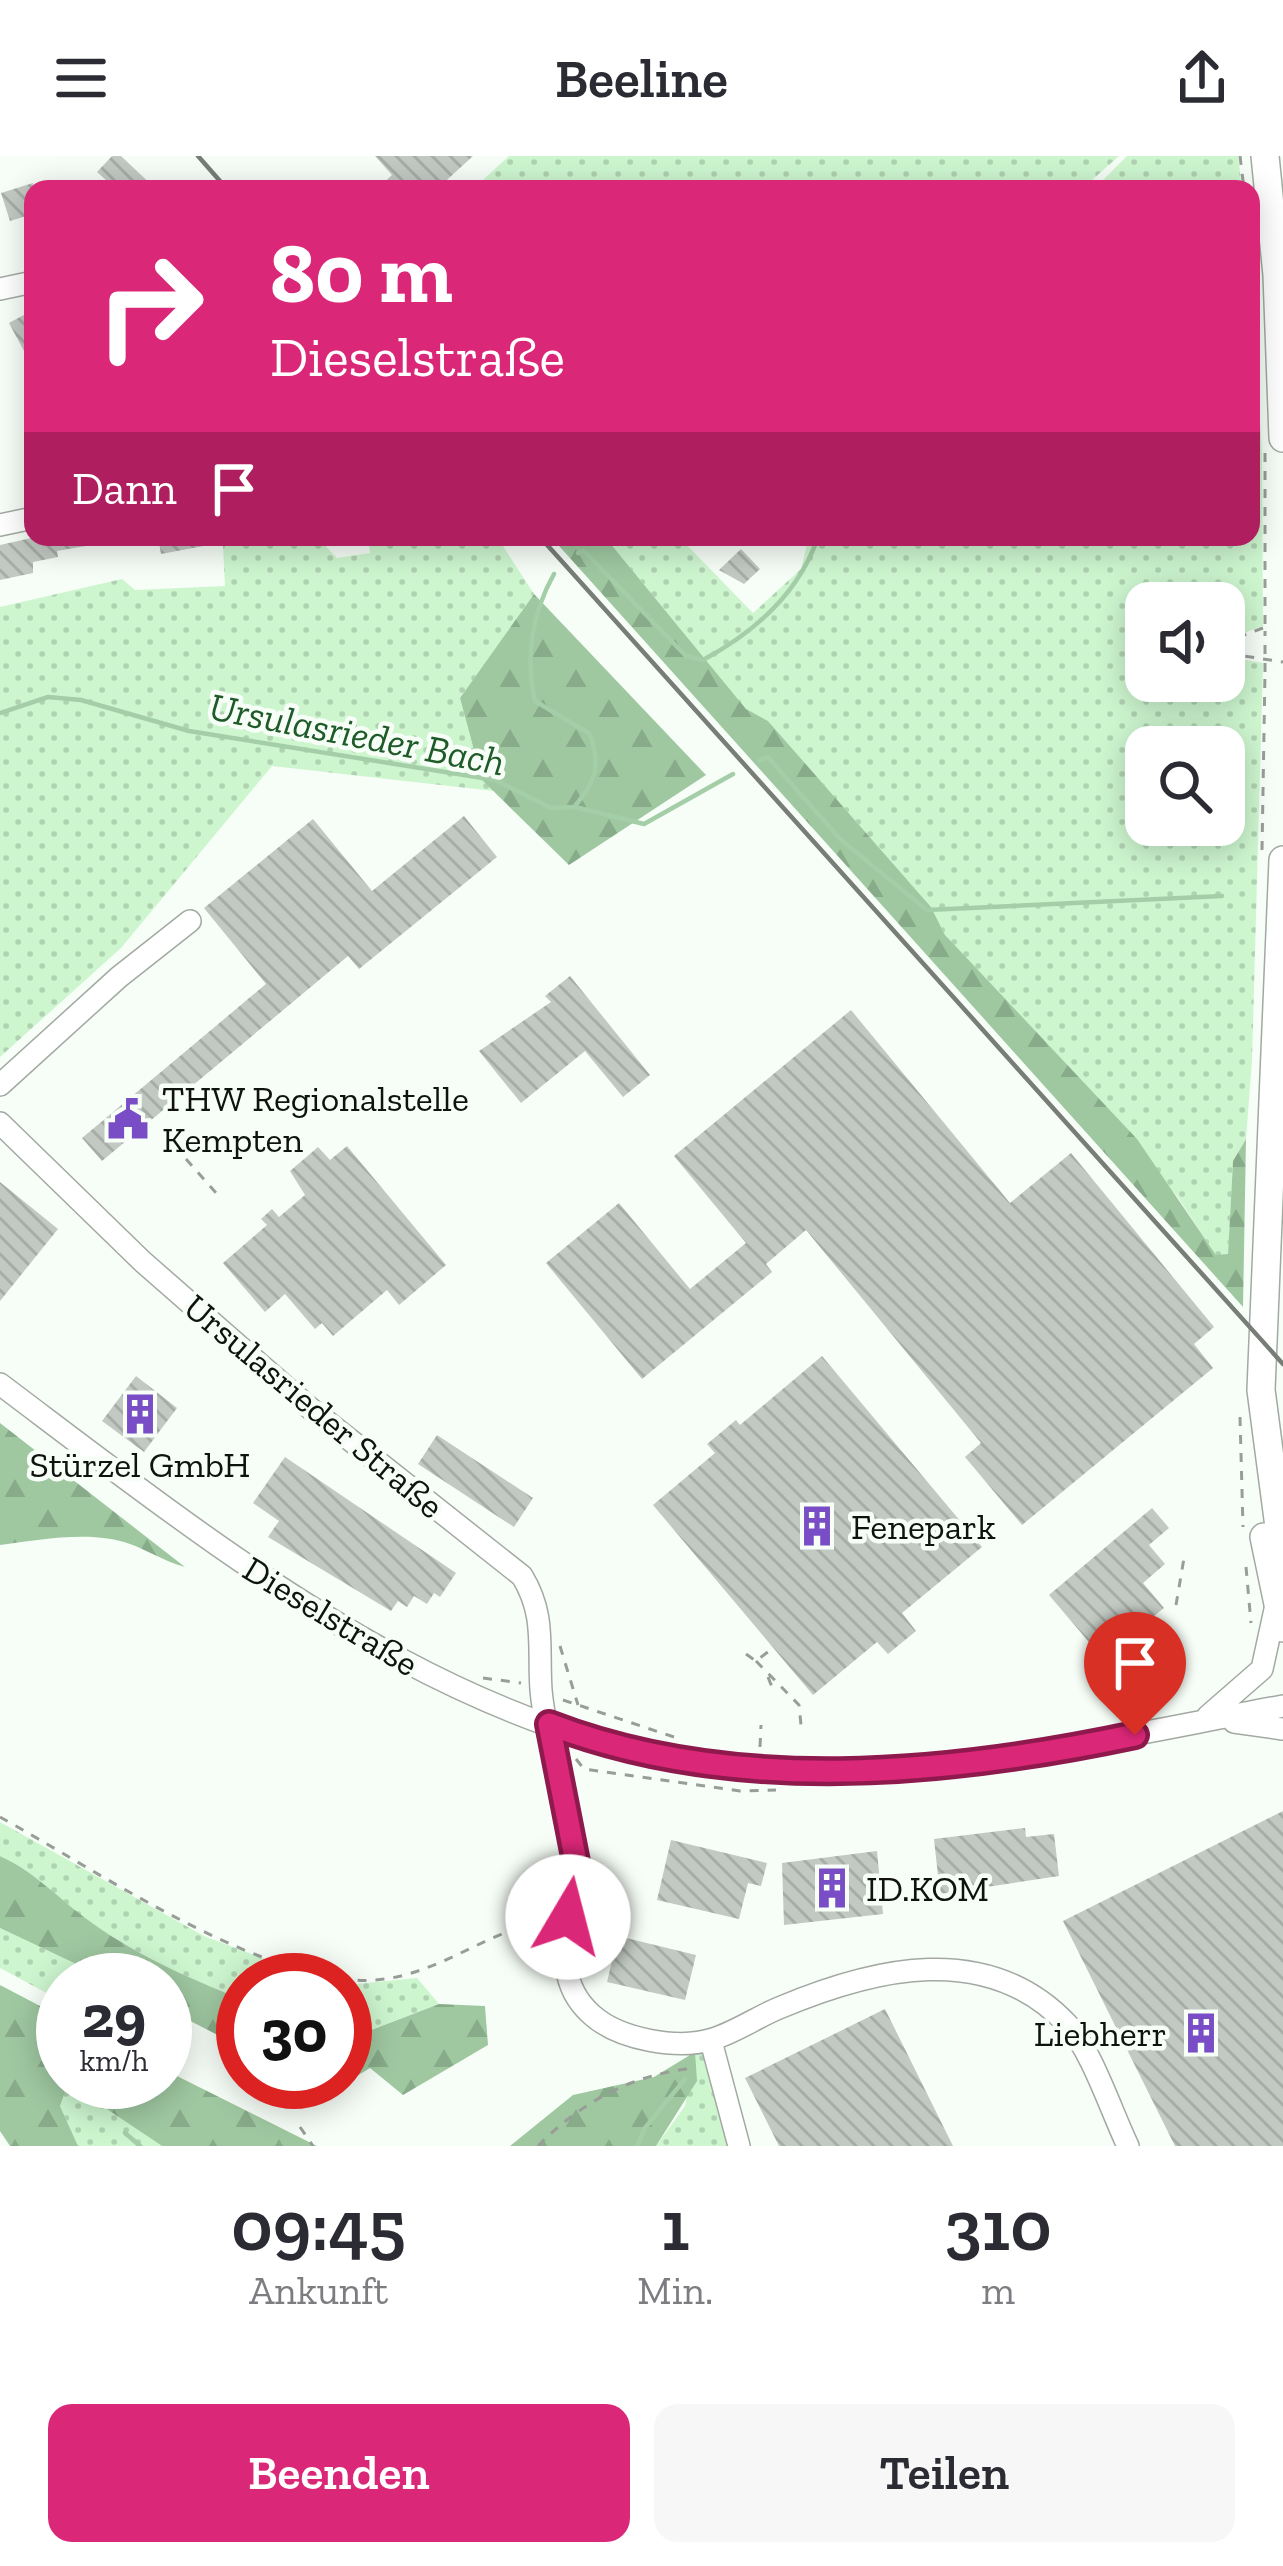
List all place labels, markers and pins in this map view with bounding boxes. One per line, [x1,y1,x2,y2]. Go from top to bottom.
place label: THW Regionalstelle Kempten [162,1077,469,1161]
public building icon: THW Regionalstelle Kempten [105,1096,151,1142]
building icon: Stürzel GmbH [117,1391,163,1437]
place label: Stürzel GmbH [30,1443,250,1486]
building icon: Fenepark [794,1503,840,1549]
place label: Fenepark [851,1505,996,1548]
pin [1084,1612,1186,1735]
building icon: ID.KOM [809,1865,855,1911]
place label: ID.KOM [866,1867,989,1910]
building icon: Liebherr [1178,2010,1224,2056]
place label: Liebherr [1034,2012,1167,2055]

